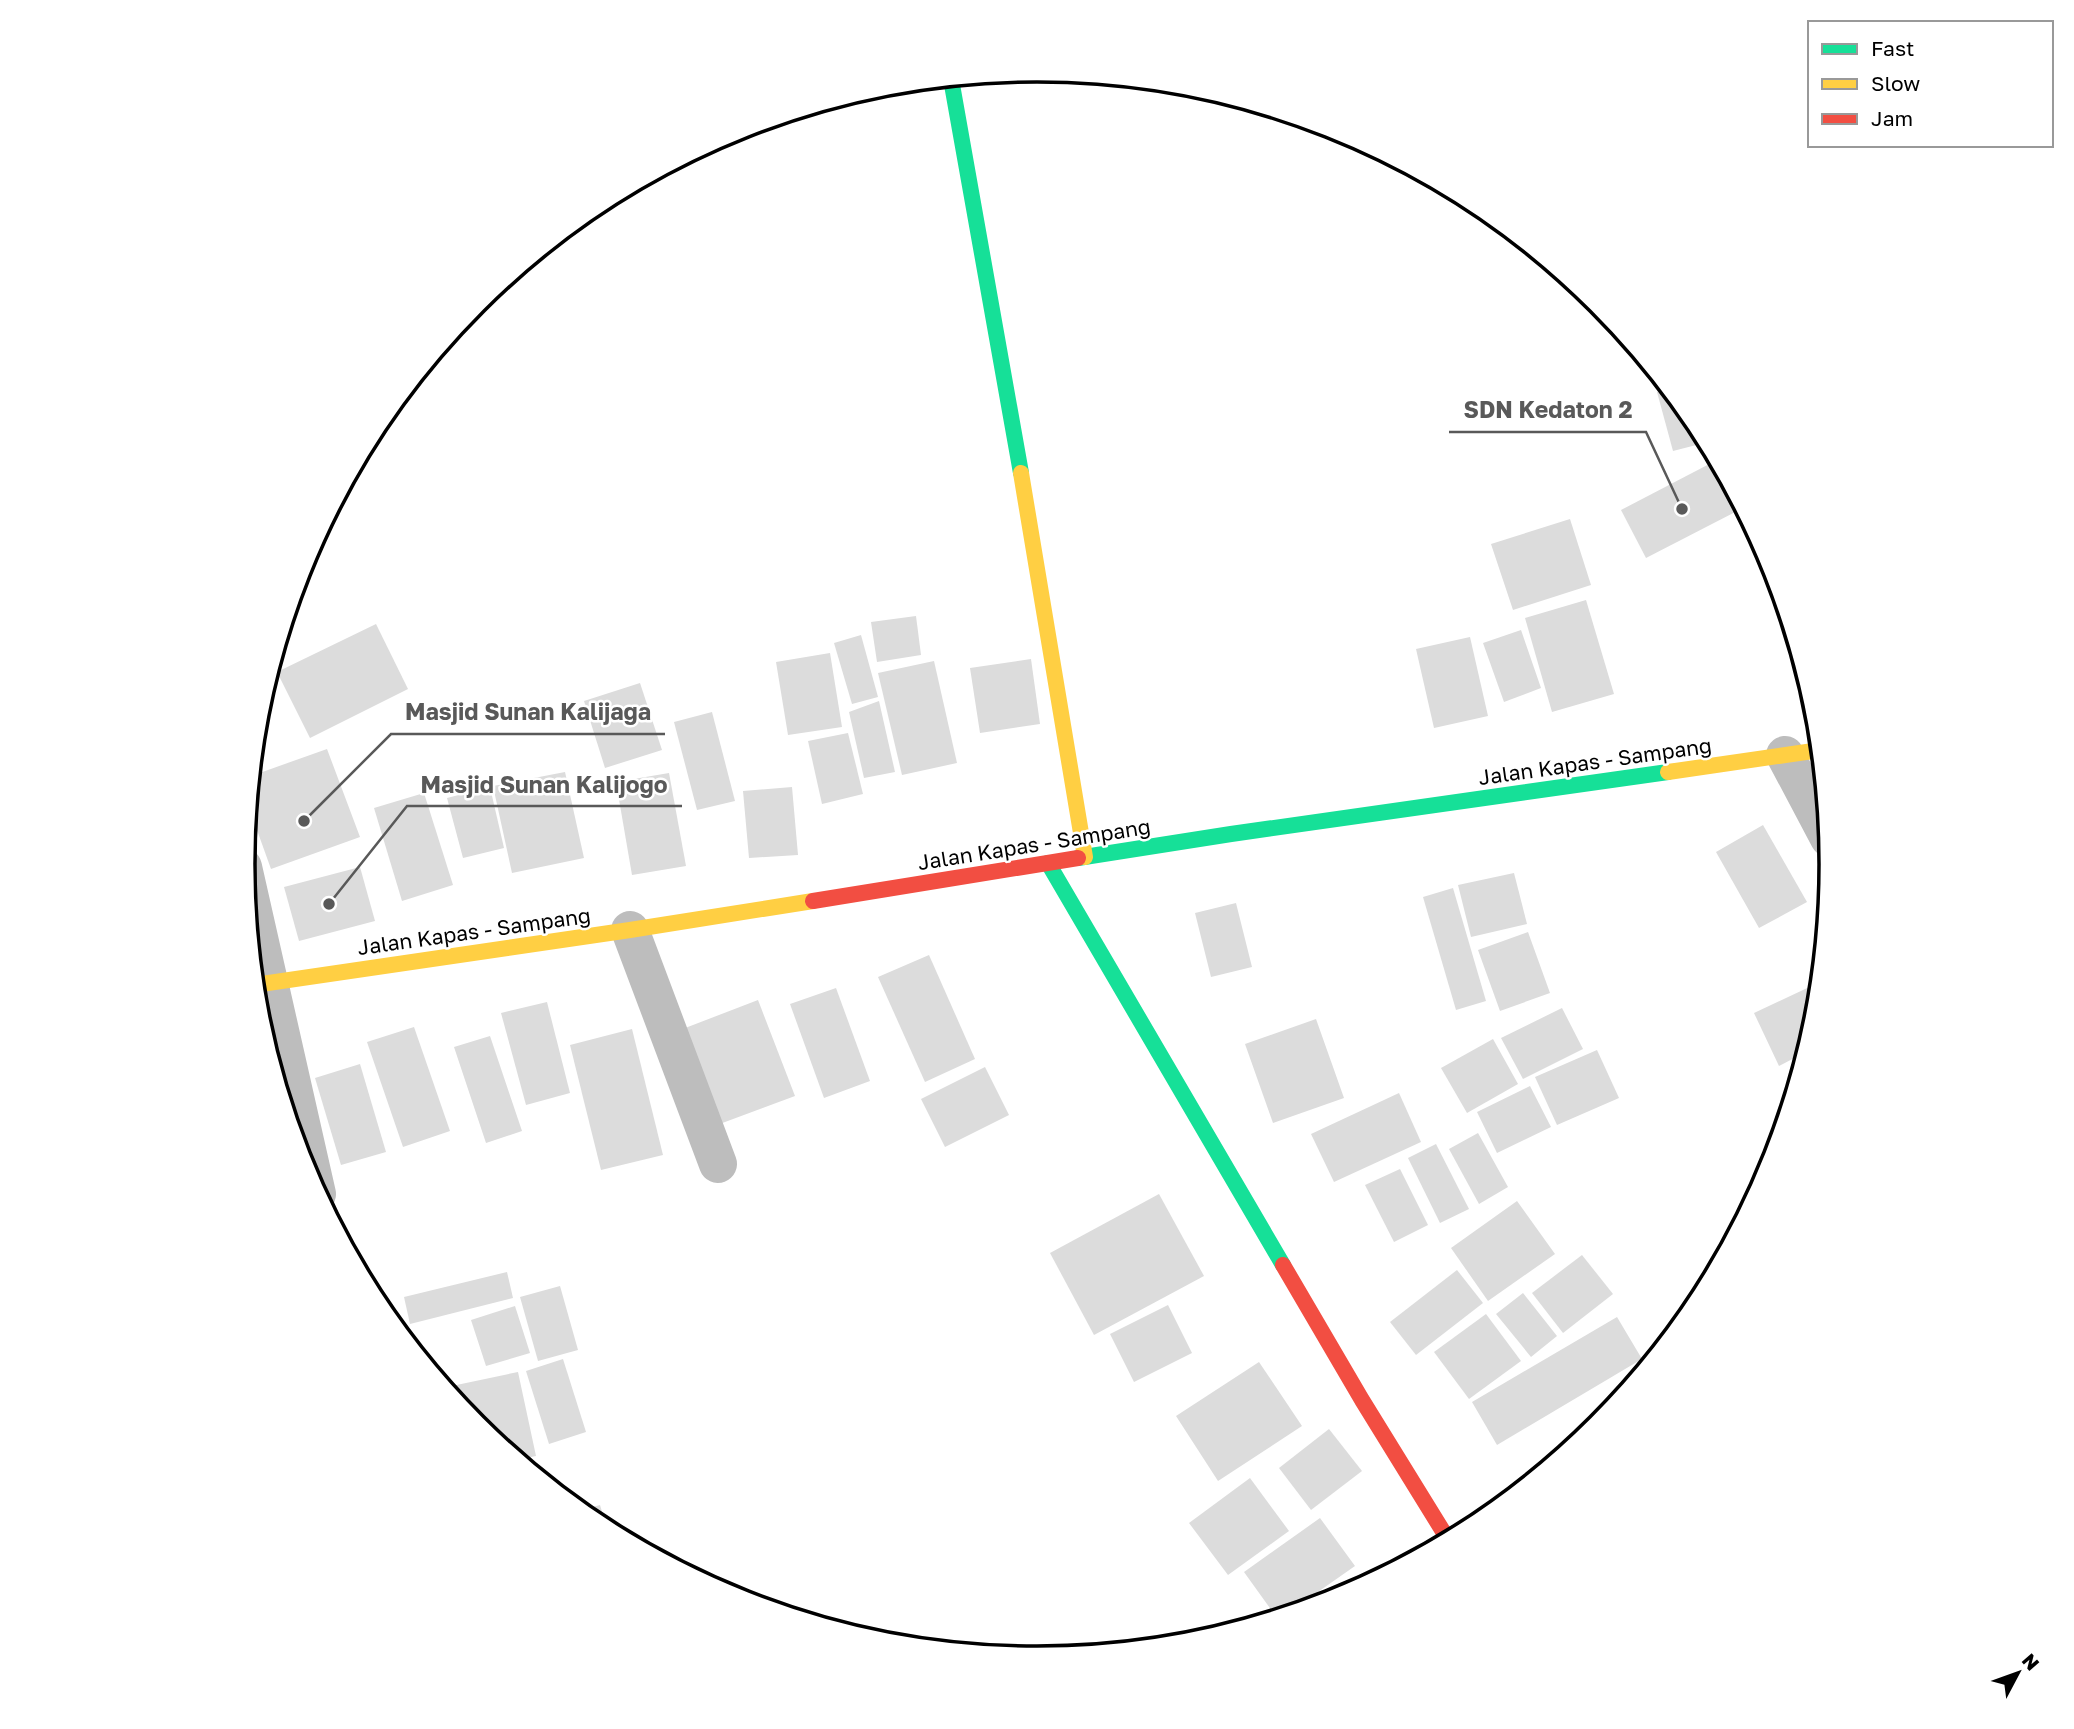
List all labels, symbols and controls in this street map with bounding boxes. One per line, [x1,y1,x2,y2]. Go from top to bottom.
legend [1808,21,2053,147]
text: Fast [1871,35,1914,61]
text: Slow [1871,70,1920,96]
text: Jam [1871,105,1913,131]
callout: SDN Kedaton 2 [1449,388,1646,432]
text: SDN Kedaton 2 [1463,395,1633,423]
callout: Masjid Sunan Kalijaga [391,690,665,734]
text: Masjid Sunan Kalijaga [405,697,651,725]
street label: Jalan Kapas - Sampang [1477,732,1713,790]
callout: Masjid Sunan Kalijogo [407,762,682,806]
text: Masjid Sunan Kalijogo [420,770,668,798]
street label: Jalan Kapas - Sampang [916,813,1152,875]
street label: Jalan Kapas - Sampang [356,902,592,960]
north arrow [1983,1638,2053,1708]
text: N [2018,1649,2045,1675]

